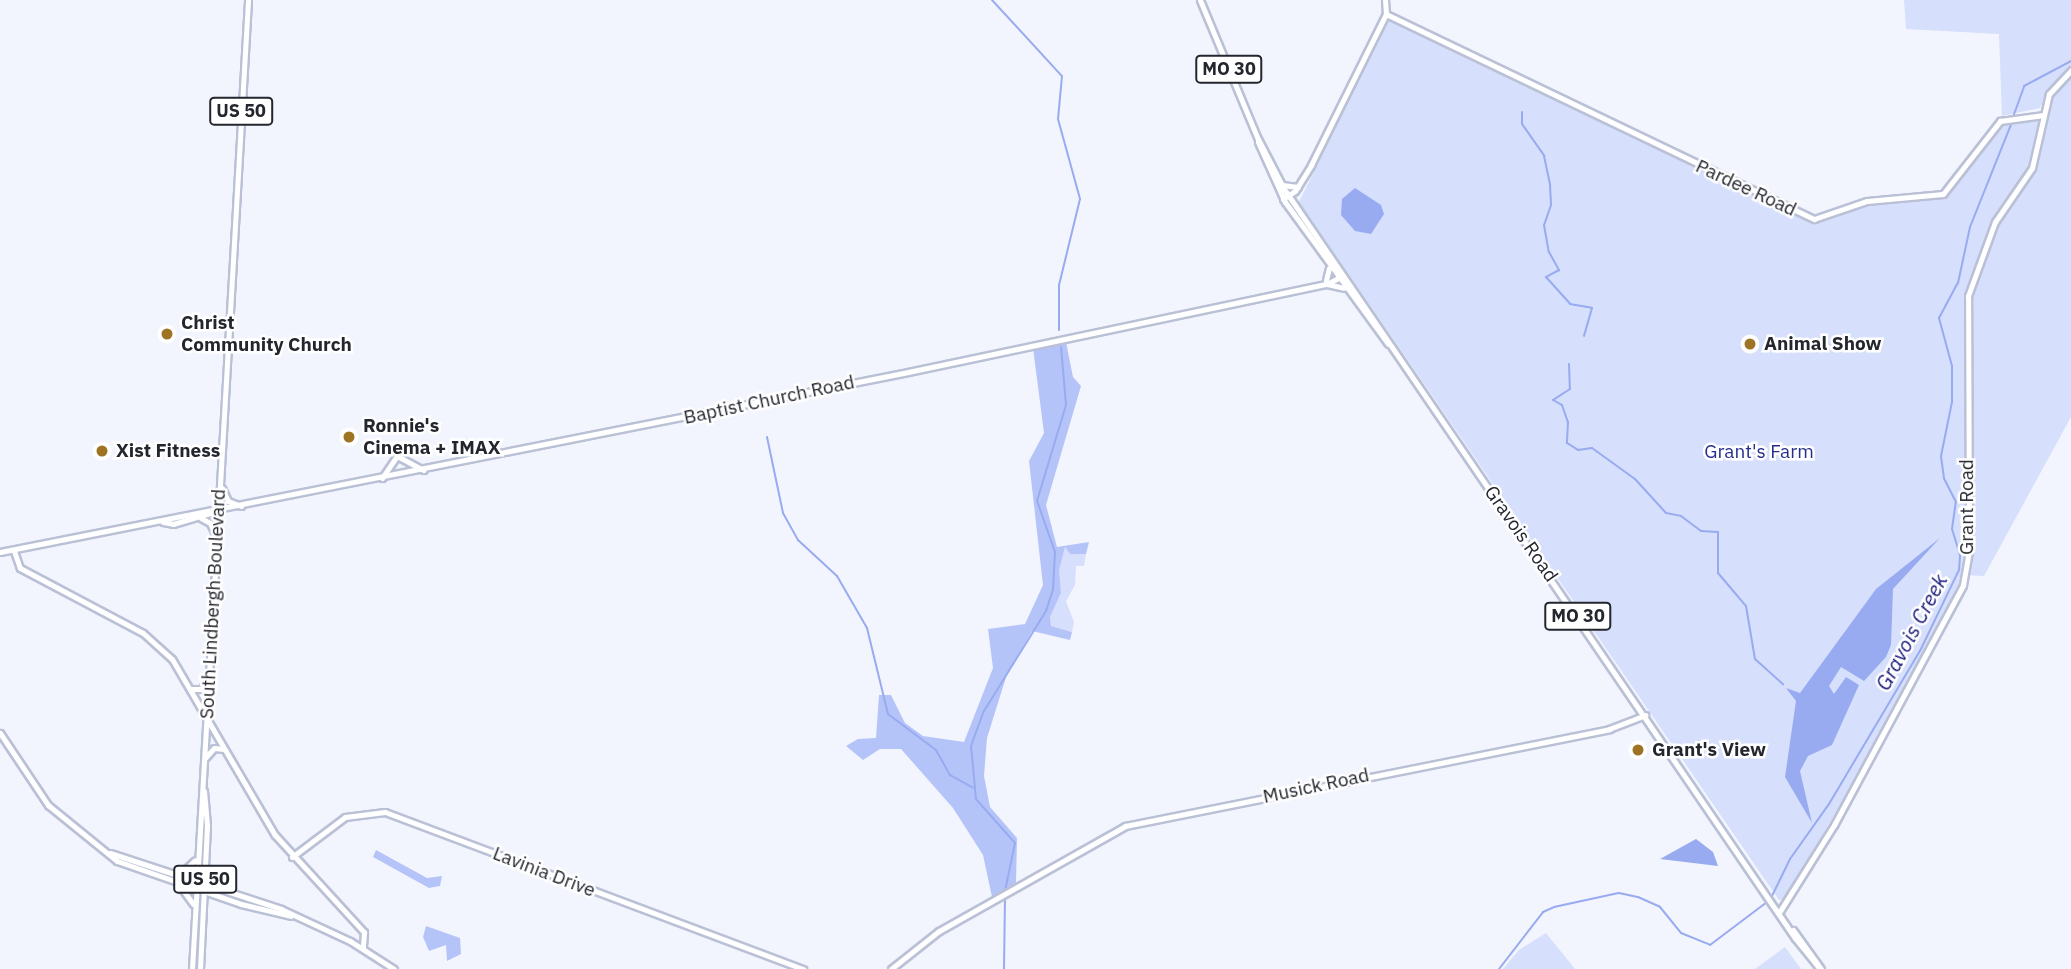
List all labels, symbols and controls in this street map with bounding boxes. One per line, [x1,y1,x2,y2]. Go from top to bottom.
road number: MO 30 [1194,55,1264,84]
road number: US 50 [208,96,274,126]
street label: Pardee Road [1692,155,1800,221]
place label: Christ Community Church [181,312,352,356]
marker: Christ Community Church [159,326,175,342]
place label: Animal Show [1764,333,1881,355]
marker: Animal Show [1742,336,1758,352]
street label: Baptist Church Road [682,371,856,429]
place label: Ronnie's Cinema + IMAX [363,415,501,459]
marker: Ronnie's Cinema + IMAX [341,429,357,445]
place label: Xist Fitness [116,440,220,462]
park label: Grant's Farm [1704,441,1814,463]
marker: Xist Fitness [94,443,110,459]
street label: Grant Road [1956,459,1978,555]
street label: Gravois Road [1480,482,1562,586]
street label: South Lindbergh Boulevard [196,488,230,720]
water label: Gravois Creek [1870,570,1952,694]
road number: MO 30 [1543,602,1613,630]
place label: Grant's View [1652,739,1766,761]
marker: Grant's View [1630,742,1646,758]
street label: Musick Road [1261,764,1371,808]
street label: Lavinia Drive [490,842,598,902]
road number: US 50 [172,864,238,894]

